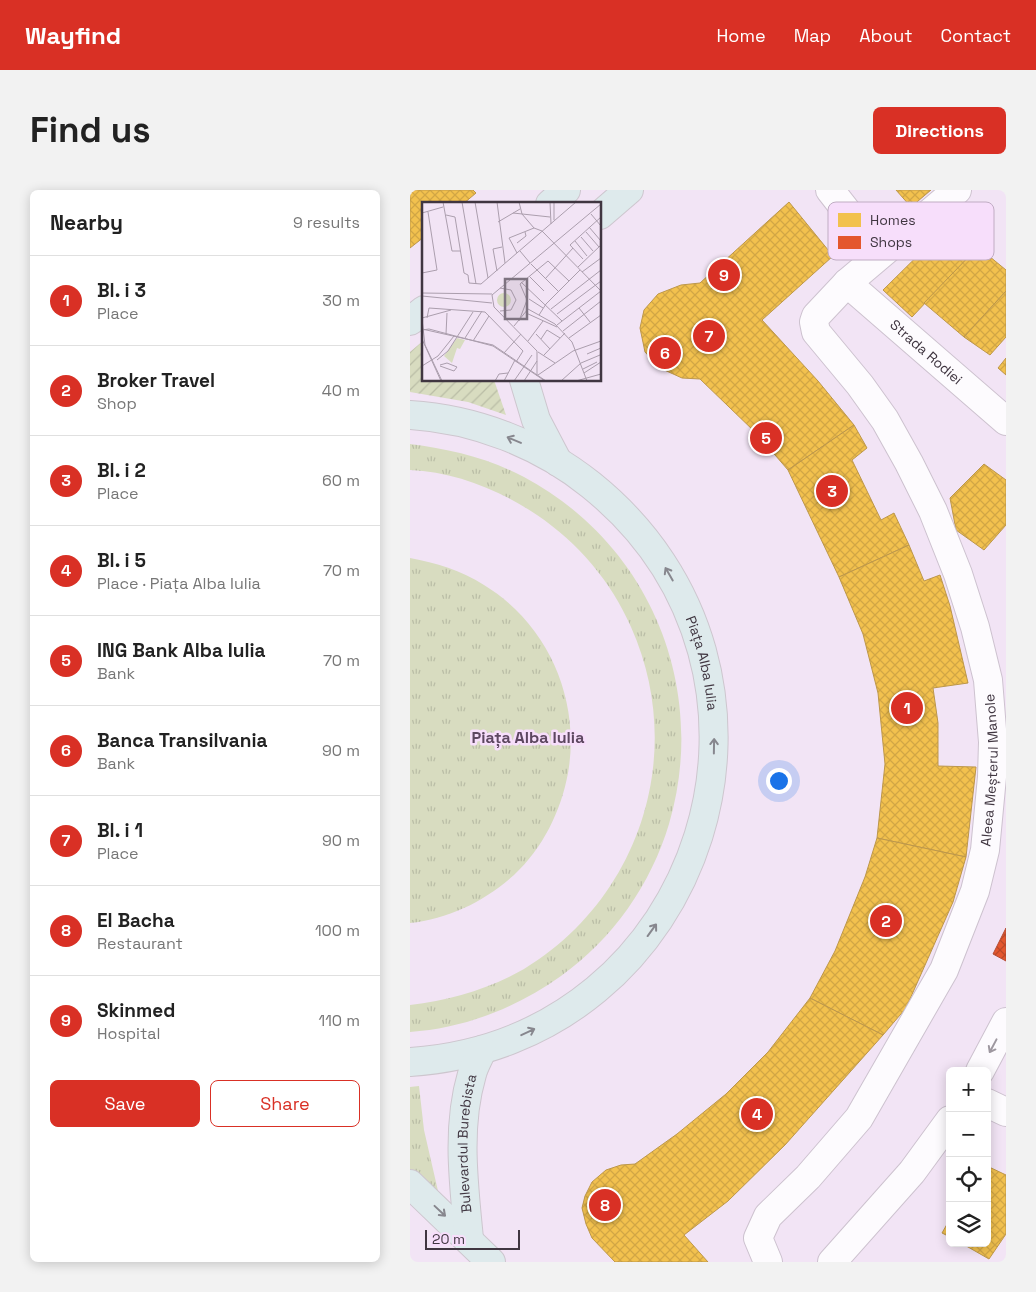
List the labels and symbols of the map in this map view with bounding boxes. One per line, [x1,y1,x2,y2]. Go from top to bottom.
inset map [422,202,601,381]
legend [828,202,994,260]
text: Homes [870,211,916,229]
text: Shops [870,233,912,251]
pin: 9 [708,256,740,294]
street label: Strada Rodiei [886,315,966,388]
pin: 7 [693,317,725,355]
pin: 6 [649,334,681,372]
pin: 5 [750,419,782,457]
one-way arrow [507,434,522,444]
pin: 3 [816,472,848,510]
one-way arrow [664,566,674,581]
street label: Piața Alba Iulia [682,613,722,711]
pin: 1 [891,689,923,727]
street label: Aleea Meșterul Manole [976,693,1002,847]
district label: Piața Alba Iulia [472,727,584,748]
one-way arrow [709,738,719,754]
your location [766,768,792,794]
pin: 2 [870,902,902,940]
one-way arrow [647,923,657,937]
one-way arrow [520,1027,535,1036]
one-way arrow [988,1039,998,1054]
street label: Bulevardul Burebista [453,1072,481,1214]
pin: 4 [741,1095,773,1133]
pin: 8 [589,1186,621,1224]
one-way arrow [433,1205,446,1217]
scale bar [425,1227,520,1250]

